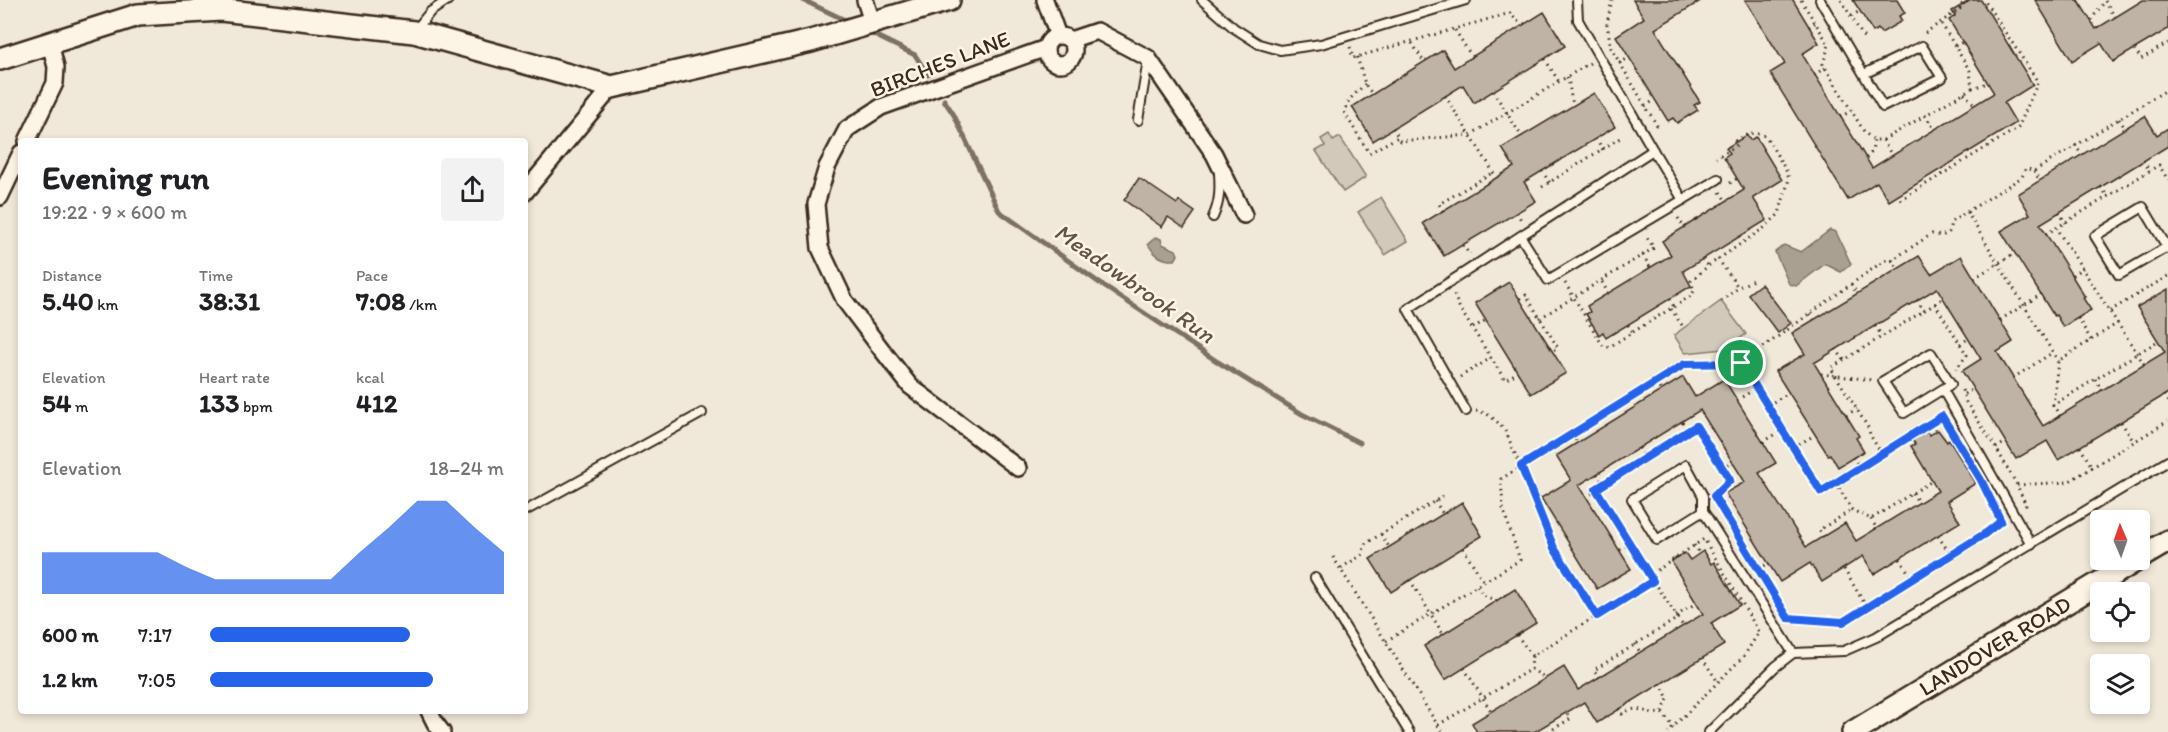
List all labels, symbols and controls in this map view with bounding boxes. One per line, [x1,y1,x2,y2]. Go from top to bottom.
street label: BIRCHES LANE [866,25,1014,103]
text: Evening run [42,158,209,197]
button: share [441,158,504,221]
text: 19:22 · 9 × 600 m [42,200,187,224]
water label: Meadowbrook Run [1049,217,1221,349]
text: Distance [42,266,102,285]
text: Time [199,266,233,285]
text: Pace [356,266,388,285]
text: 5.40 [42,285,94,317]
text: 38:31 [199,285,260,317]
text: 7:08 [356,285,406,317]
text: km [94,295,118,314]
text: /km [406,295,437,314]
pin [1715,337,1766,388]
icon: arrive [1724,346,1757,379]
text: Elevation [42,368,106,387]
text: Heart rate [199,368,270,387]
text: kcal [356,368,384,387]
text: 54 [42,387,71,419]
text: 133 [199,387,239,419]
text: 412 [356,387,397,419]
text: m [71,397,88,416]
text: bpm [239,397,273,416]
text: Elevation [42,456,121,480]
text: 18–24 m [429,456,504,480]
north arrow [2090,510,2150,570]
map controls [2090,510,2150,714]
button: locate [2090,582,2150,642]
street label: LANDOVER ROAD [1914,590,2076,702]
text: 600 m [42,623,99,647]
text: 7:17 [138,623,172,647]
button: layers [2090,654,2150,714]
text: 1.2 km [42,668,98,692]
text: 7:05 [138,668,176,692]

